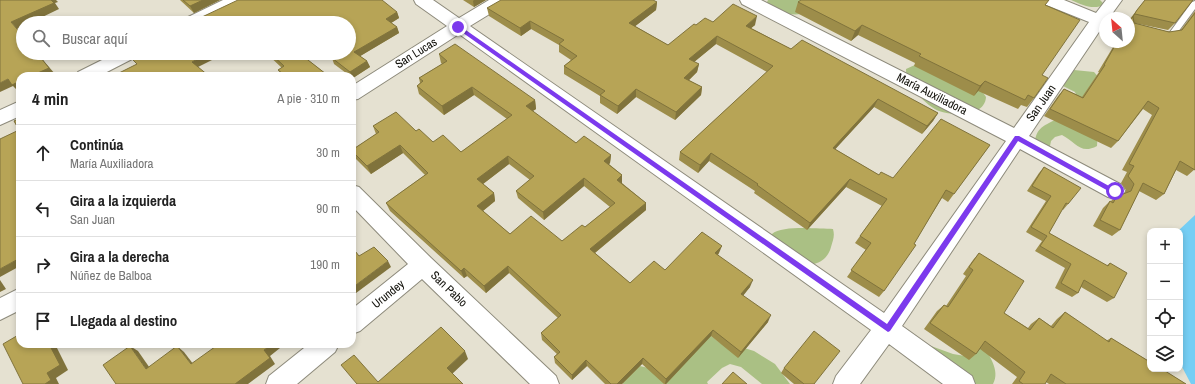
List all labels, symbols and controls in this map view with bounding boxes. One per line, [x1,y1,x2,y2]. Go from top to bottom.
north arrow [1099,12,1135,48]
search box [16,16,356,60]
route end [449,18,467,36]
icon: search [30,27,52,49]
text: Buscar aquí [62,28,128,49]
street label: San Lucas [392,34,440,72]
street label: María Auxiliadora [894,69,970,119]
street label: San Juan [1023,81,1059,125]
text: 4 min [32,87,68,110]
text: A pie · 310 m [277,90,340,107]
text: Continúa [70,134,123,155]
icon: ahead [32,142,54,164]
text: 30 m [316,144,340,161]
text: María Auxiliadora [70,155,154,172]
route start [1106,182,1124,200]
text: Gira a la izquierda [70,190,176,211]
icon: left [32,198,54,220]
text: 90 m [316,200,340,217]
text: San Juan [70,211,115,228]
map controls [1147,228,1183,372]
button: + [1147,228,1183,264]
text: Gira a la derecha [70,246,169,267]
icon: right [32,254,54,276]
text: 190 m [310,256,340,273]
button: − [1147,264,1183,300]
text: Núñez de Balboa [70,267,152,284]
street label: San Pablo [427,267,471,311]
street label: Urundey [369,276,408,312]
button: locate [1147,300,1183,336]
icon: arrive [32,310,54,332]
text: Llegada al destino [70,310,177,331]
button: layers [1147,336,1183,372]

